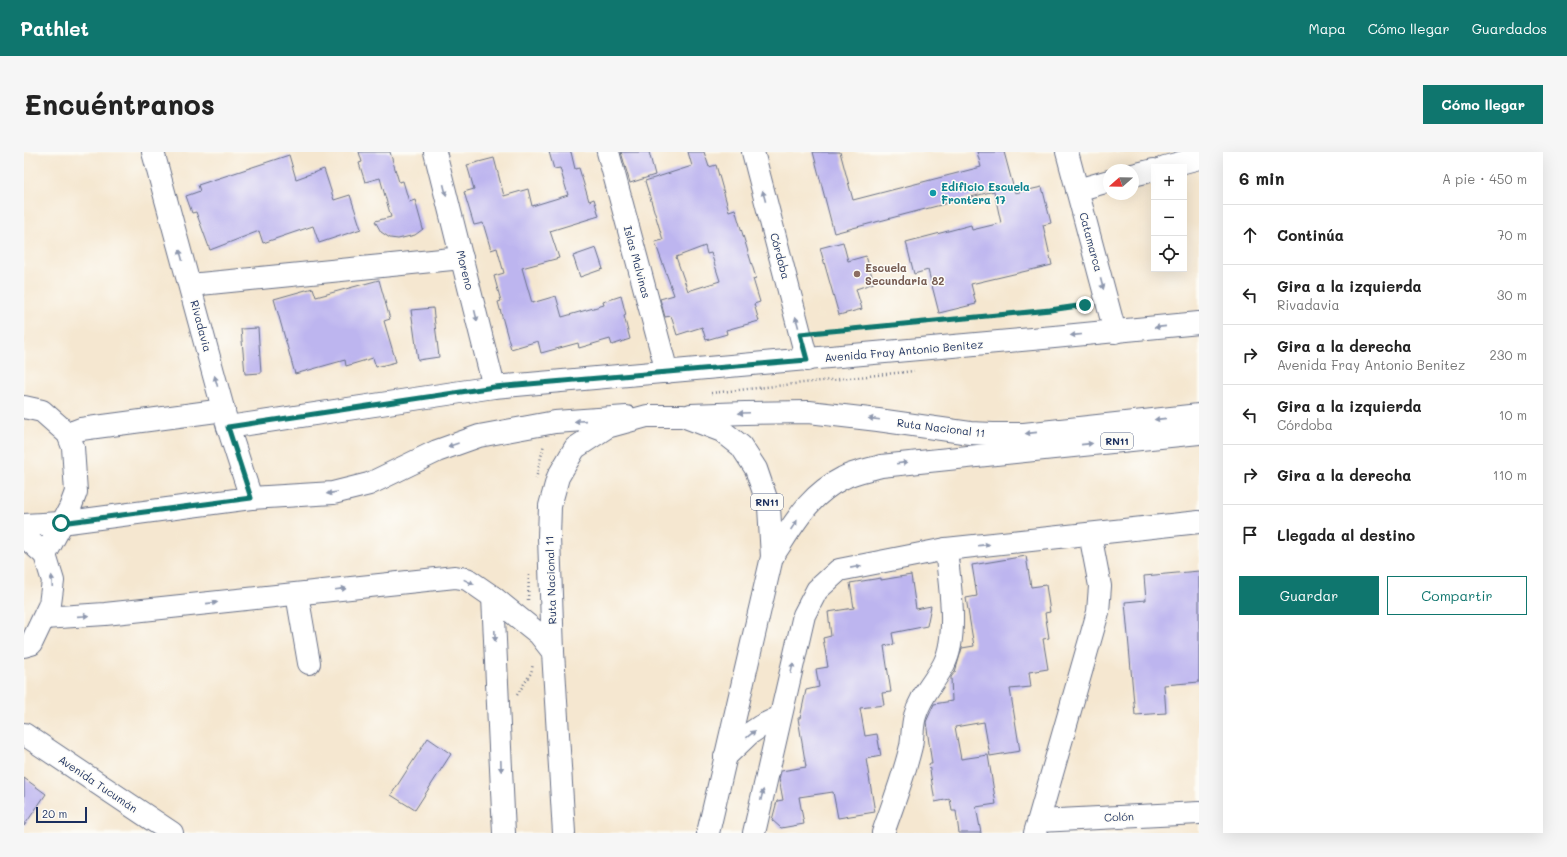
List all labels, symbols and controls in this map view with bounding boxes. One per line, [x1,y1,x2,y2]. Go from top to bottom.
text: Pathlet [20,16,89,41]
text: Mapa [1309,19,1346,38]
text: Cómo llegar [1368,19,1450,38]
text: Guardados [1472,19,1547,38]
button: Cómo llegar [1423,85,1543,124]
text: Encuéntranos [24,86,215,122]
north arrow [1103,164,1139,200]
map controls [1151,164,1187,272]
button: + [1151,164,1187,200]
text: 6 min [1239,167,1284,189]
text: A pie · 450 m [1442,170,1527,187]
place label: Edificio Escuela Frontera 17 [941,179,1030,207]
one-way arrow [442,184,448,196]
marker: Edificio Escuela Frontera 17 [928,188,938,198]
one-way arrow [761,190,767,202]
button: − [1151,200,1187,236]
street label: Catamarca [1076,211,1107,273]
street label: Islas Malvinas [621,224,654,300]
icon: ahead [1239,224,1261,246]
text: Continúa [1277,225,1344,245]
text: 70 m [1497,226,1527,243]
street label: Córdoba [767,231,794,281]
button: locate [1151,236,1187,272]
one-way arrow [178,249,184,261]
street label: Moreno [453,249,478,292]
place label: Escuela Secundaria 82 [865,260,945,288]
marker: Escuela Secundaria 82 [852,269,862,279]
text: Gira a la izquierda [1277,276,1422,296]
one-way arrow [1099,279,1105,291]
icon: left [1239,284,1261,306]
text: 30 m [1497,286,1527,303]
route end [1076,296,1094,314]
text: Rivadavia [1277,296,1340,313]
street label: Rivadavia [187,298,216,354]
one-way arrow [474,310,480,322]
one-way arrow [794,316,800,328]
one-way arrow [1154,324,1166,330]
one-way arrow [1070,332,1082,339]
street label: Avenida Fray Antonio Benitez [824,336,984,365]
text: Gira a la derecha [1277,336,1411,356]
icon: right [1239,344,1261,366]
text: 230 m [1490,346,1527,363]
text: Avenida Fray Antonio Benitez [1277,356,1465,373]
one-way arrow [213,374,219,386]
text: Gira a la izquierda [1277,396,1422,416]
icon: left [1239,404,1261,426]
text: 10 m [1499,406,1527,423]
one-way arrow [737,410,750,416]
street label: Ruta Nacional 11 [896,415,986,440]
one-way arrow [868,416,880,423]
one-way arrow [1154,416,1166,422]
text: Córdoba [1277,416,1333,433]
one-way arrow [574,417,586,424]
one-way arrow [1025,430,1037,436]
road number: RN11 [1101,433,1133,449]
one-way arrow [1081,441,1093,448]
one-way arrow [446,442,458,448]
one-way arrow [895,460,908,466]
icon: right [1239,464,1261,486]
text: Gira a la derecha [1277,465,1411,485]
text: 110 m [1493,466,1527,483]
one-way arrow [326,490,339,496]
road number: RN11 [751,494,783,510]
route start [52,514,70,532]
one-way arrow [790,520,798,530]
icon: arrive [1239,524,1261,546]
text: Llegada al destino [1277,525,1415,545]
street label: Ruta Nacional 11 [541,535,560,625]
one-way arrow [978,542,990,549]
one-way arrow [850,563,862,569]
one-way arrow [49,575,55,588]
button: Guardar [1239,576,1379,615]
button: Compartir [1387,576,1527,615]
one-way arrow [464,579,475,585]
one-way arrow [335,586,347,592]
one-way arrow [206,600,218,606]
one-way arrow [77,612,89,619]
one-way arrow [492,630,498,643]
one-way arrow [789,662,795,675]
one-way arrow [745,730,756,738]
street label: Avenida Tucumán [56,752,141,816]
one-way arrow [497,760,504,772]
one-way arrow [760,789,766,801]
scale bar [36,805,87,824]
text: 20 m [42,806,67,821]
street label: Colón [1104,808,1134,825]

